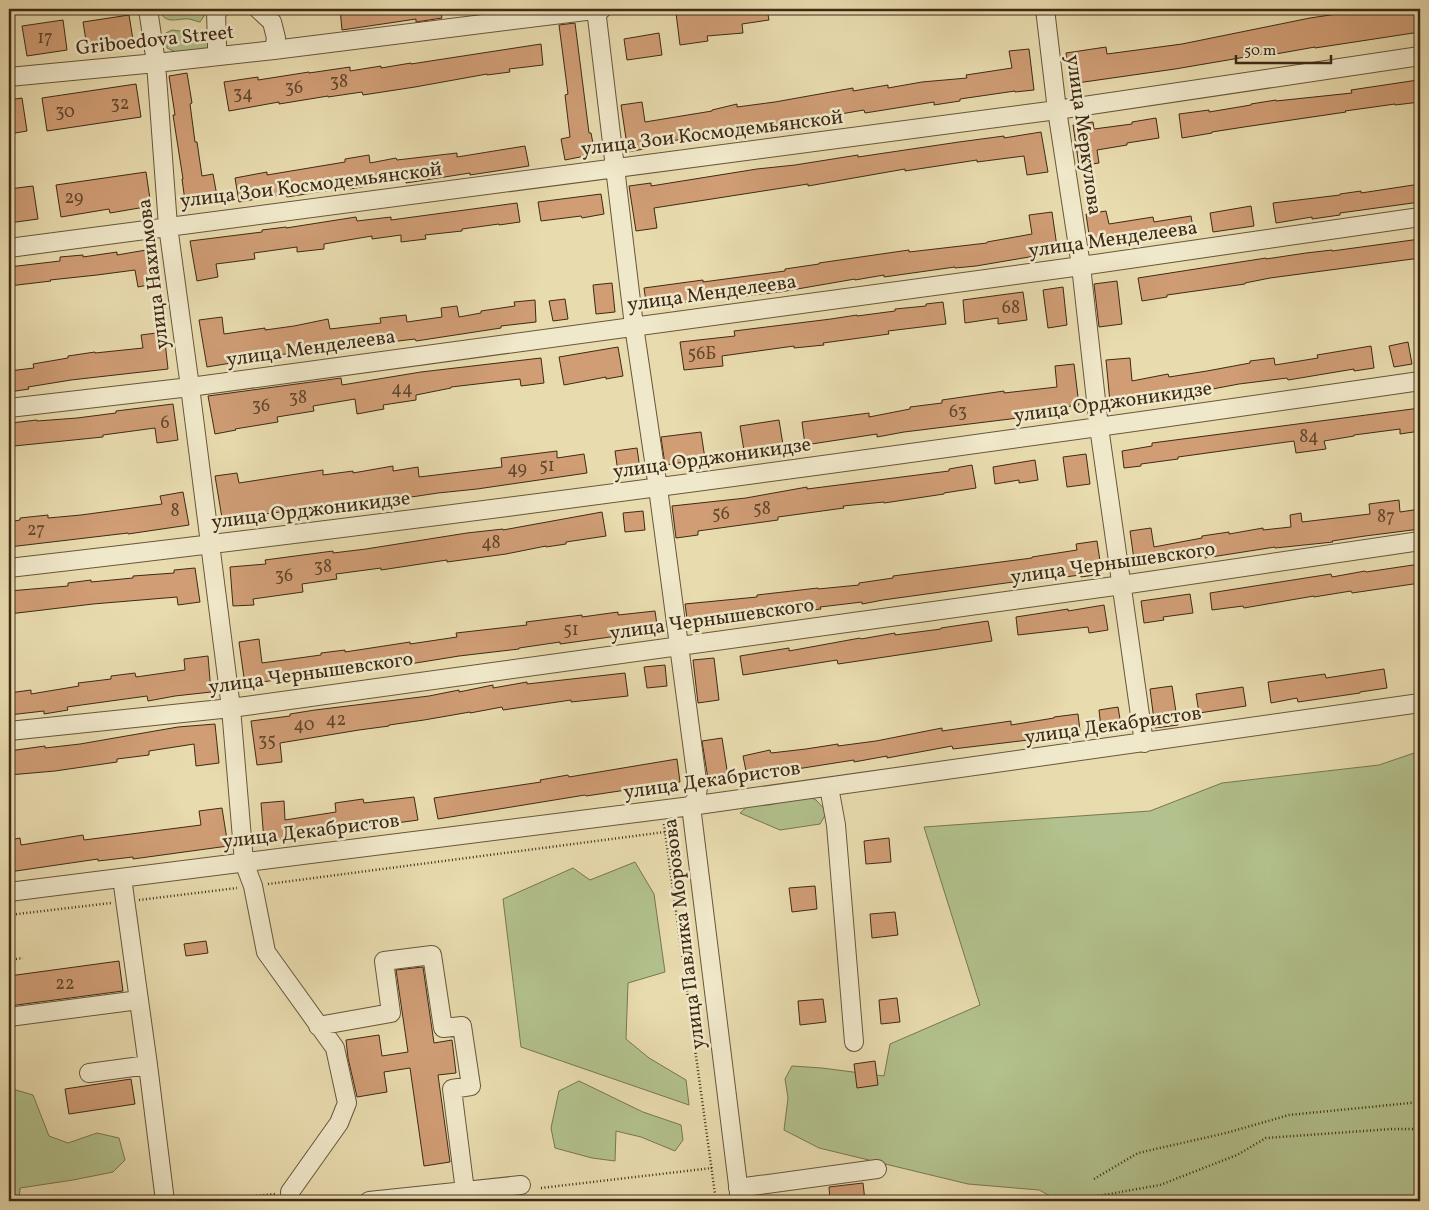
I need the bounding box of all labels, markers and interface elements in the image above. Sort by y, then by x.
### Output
street label: Griboedova Street [75,19,235,63]
house number: 17 [37,26,53,51]
scale bar [1236,32,1332,64]
text: 50 m [1244,41,1276,62]
street label: улица Меркулова [1058,53,1108,217]
house number: 38 [330,70,348,95]
house number: 36 [285,76,303,101]
house number: 34 [233,82,253,107]
house number: 32 [111,92,129,117]
house number: 30 [55,100,75,125]
street label: улица Зои Космодемьянской [579,104,845,164]
street label: улица Зои Космодемьянской [178,156,444,216]
house number: 29 [65,186,83,211]
street label: улица Нахимова [131,197,177,351]
street label: улица Менделеева [1027,214,1199,266]
street label: улица Менделеева [626,268,798,320]
house number: 68 [1002,296,1020,321]
street label: улица Менделеева [225,323,397,375]
house number: 56Б [688,342,716,367]
street label: улица Орджоникидзе [1012,375,1214,431]
house number: 44 [391,377,413,402]
house number: 38 [289,386,307,411]
house number: 36 [252,394,270,419]
house number: 63 [949,400,967,425]
house number: 6 [160,411,170,436]
house number: 84 [1299,425,1319,450]
street label: улица Орджоникидзе [611,431,813,487]
house number: 51 [539,454,555,479]
house number: 49 [507,457,527,482]
street label: улица Орджоникидзе [210,485,412,537]
house number: 58 [753,497,771,522]
house number: 8 [170,499,180,524]
house number: 56 [712,502,730,527]
house number: 87 [1377,505,1395,530]
house number: 27 [27,518,45,543]
house number: 48 [481,531,501,556]
street label: улица Чернышевского [1009,536,1217,592]
house number: 38 [314,555,332,580]
house number: 36 [275,564,293,589]
street label: улица Чернышевского [608,592,816,648]
house number: 51 [563,618,579,643]
street label: улица Чернышевского [207,646,415,702]
street label: улица Декабристов [1023,700,1203,752]
house number: 42 [326,708,346,733]
house number: 40 [293,713,315,738]
house number: 35 [258,729,276,754]
street label: улица Декабристов [622,755,802,807]
street label: улица Декабристов [221,807,401,857]
street label: улица Павлика Морозова [657,817,713,1051]
house number: 22 [55,972,75,997]

